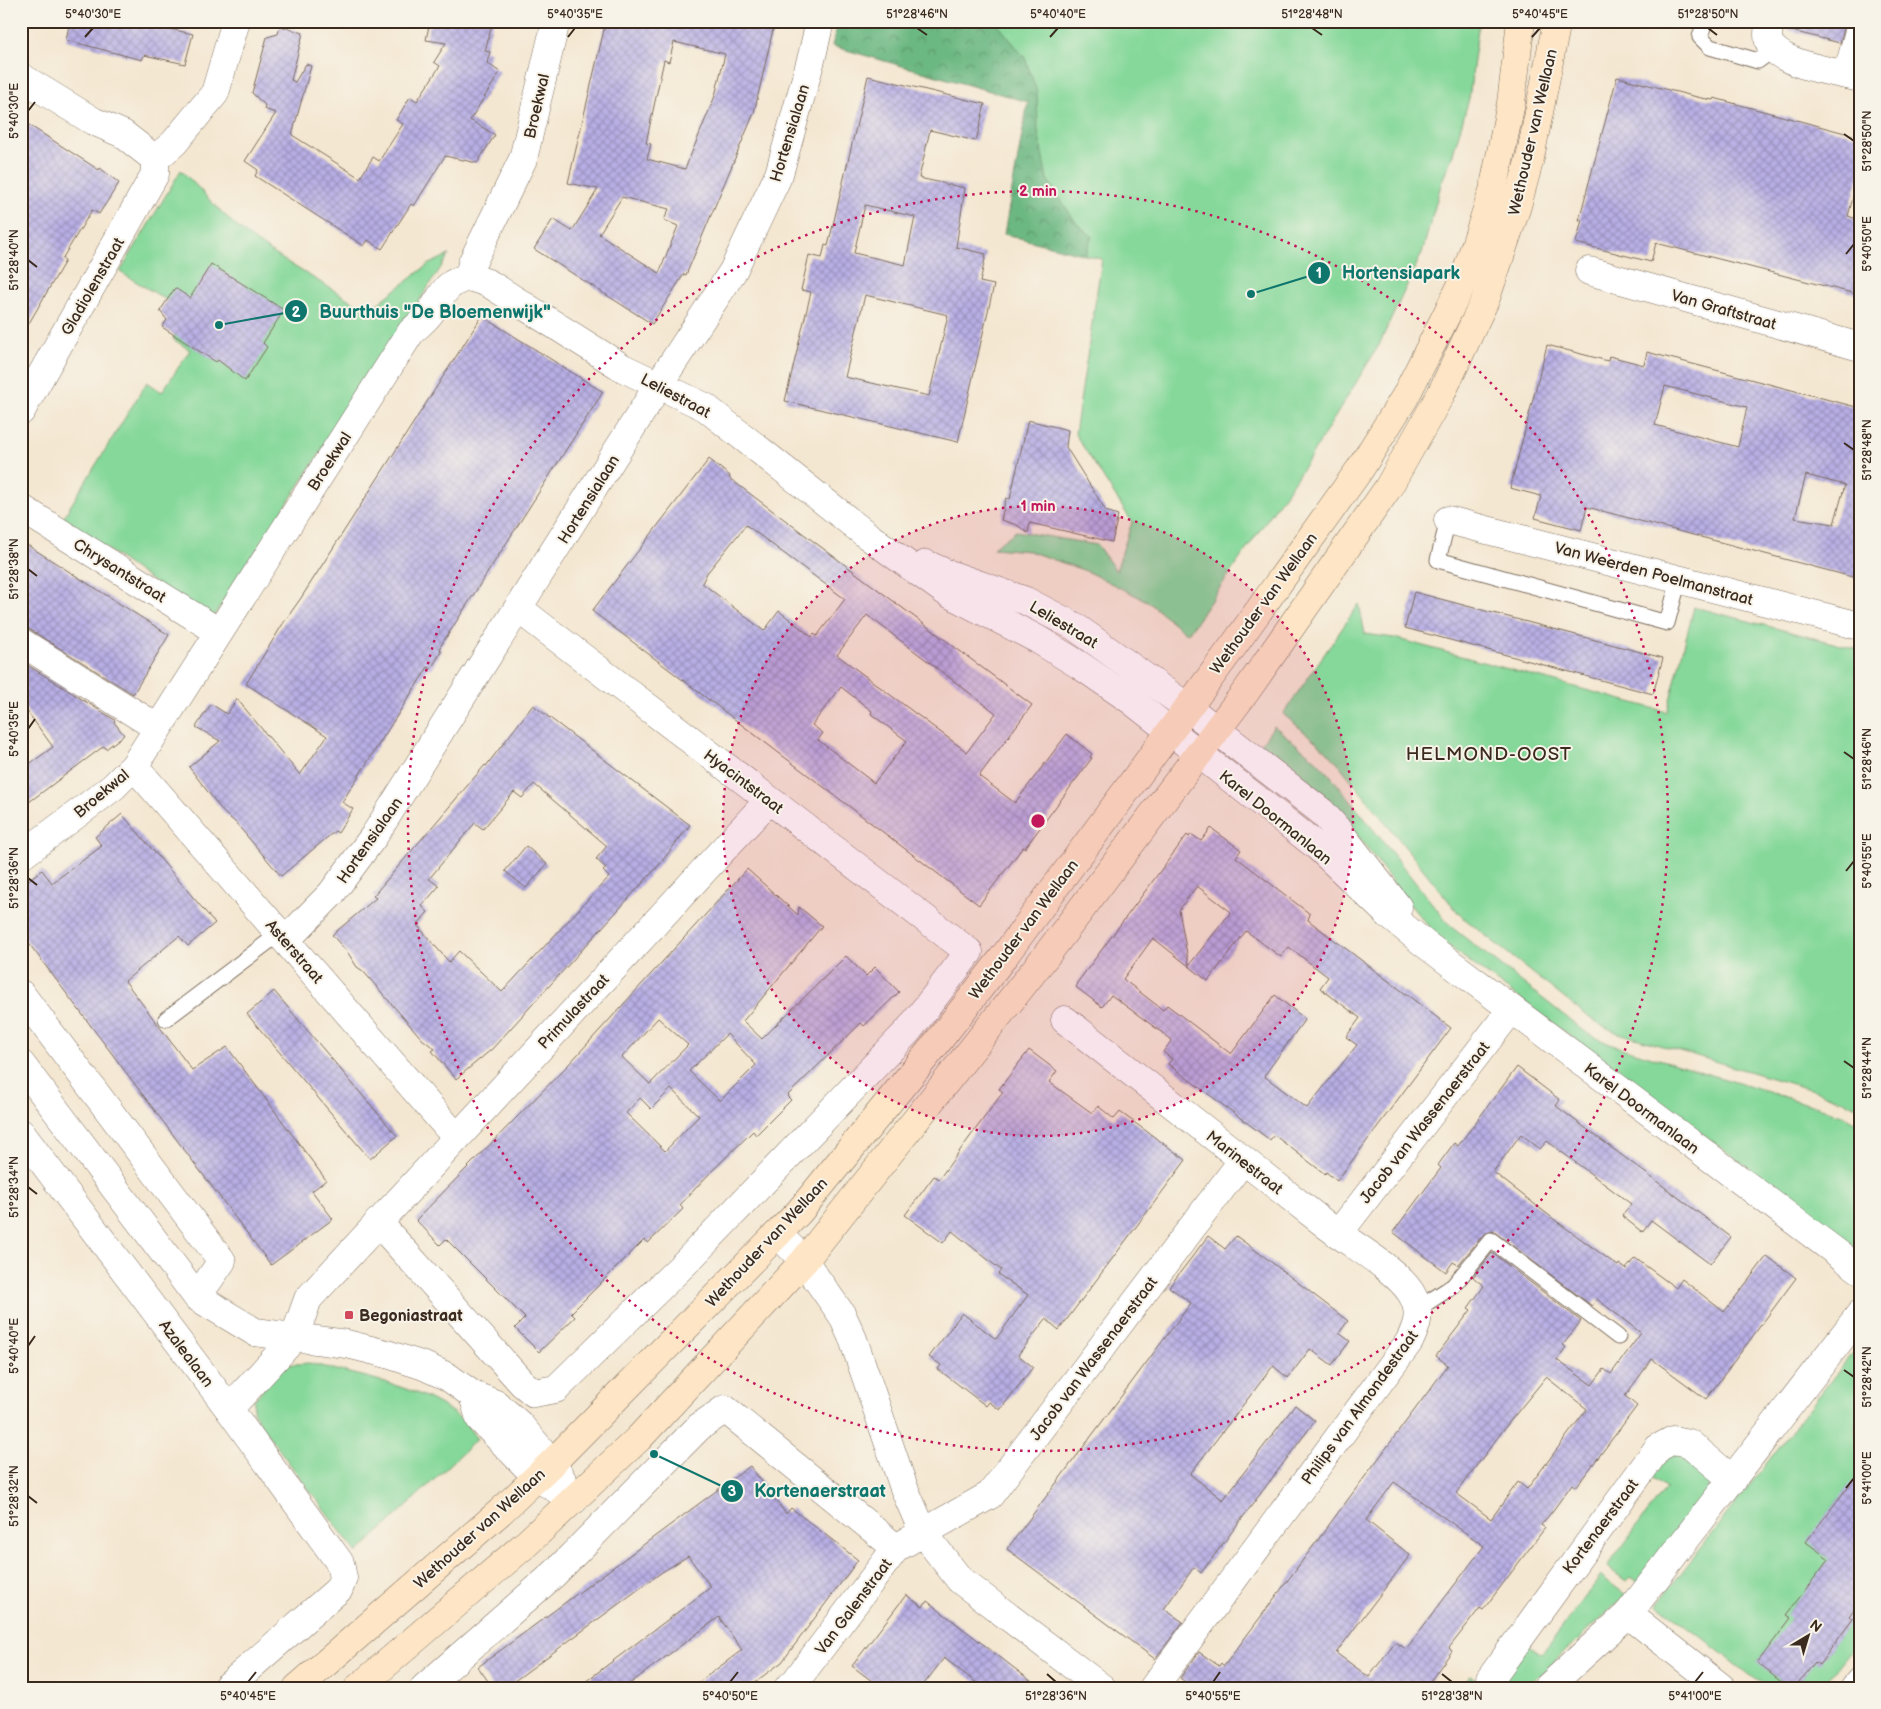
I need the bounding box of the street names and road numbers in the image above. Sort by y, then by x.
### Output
street label: Wethouder van Wellaan [1505,47,1562,217]
street label: Broekwal [521,72,554,141]
street label: Hortensialaan [767,82,814,185]
street label: Gladiolenstraat [58,234,129,339]
street label: Van Graftstraat [1669,286,1778,335]
street label: Leliestraat [637,370,714,423]
street label: Broekwal [304,429,356,495]
street label: Hortensialaan [554,452,624,548]
street label: Wethouder van Wellaan [1207,529,1322,678]
street label: Chrysantstraat [69,535,169,607]
street label: Van Weerden Poelmanstraat [1552,539,1755,610]
street label: Leliestraat [1026,597,1101,653]
street label: Hyacintstraat [699,746,787,818]
street label: Broekwal [71,766,133,823]
street label: Karel Doormanlaan [1215,767,1335,869]
street label: Hortensialaan [333,794,407,888]
street label: Wethouder van Wellaan [965,856,1083,1004]
street label: Asterstraat [261,916,327,988]
street label: Primulastraat [535,971,614,1053]
street label: Jacob van Wassenaerstraat [1356,1038,1494,1208]
street label: Karel Doormanlaan [1580,1060,1702,1159]
street label: Marinestraat [1202,1127,1286,1199]
street label: Wethouder van Wellaan [702,1174,832,1312]
street label: Jacob van Wassenaerstraat [1026,1273,1162,1444]
street label: Azalealaan [154,1317,217,1391]
street label: Philips van Almondestraat [1298,1327,1423,1489]
street label: Wethouder van Wellaan [410,1465,550,1593]
street label: Kortenaerstraat [1559,1476,1643,1578]
street label: Van Galenstraat [812,1555,897,1659]

